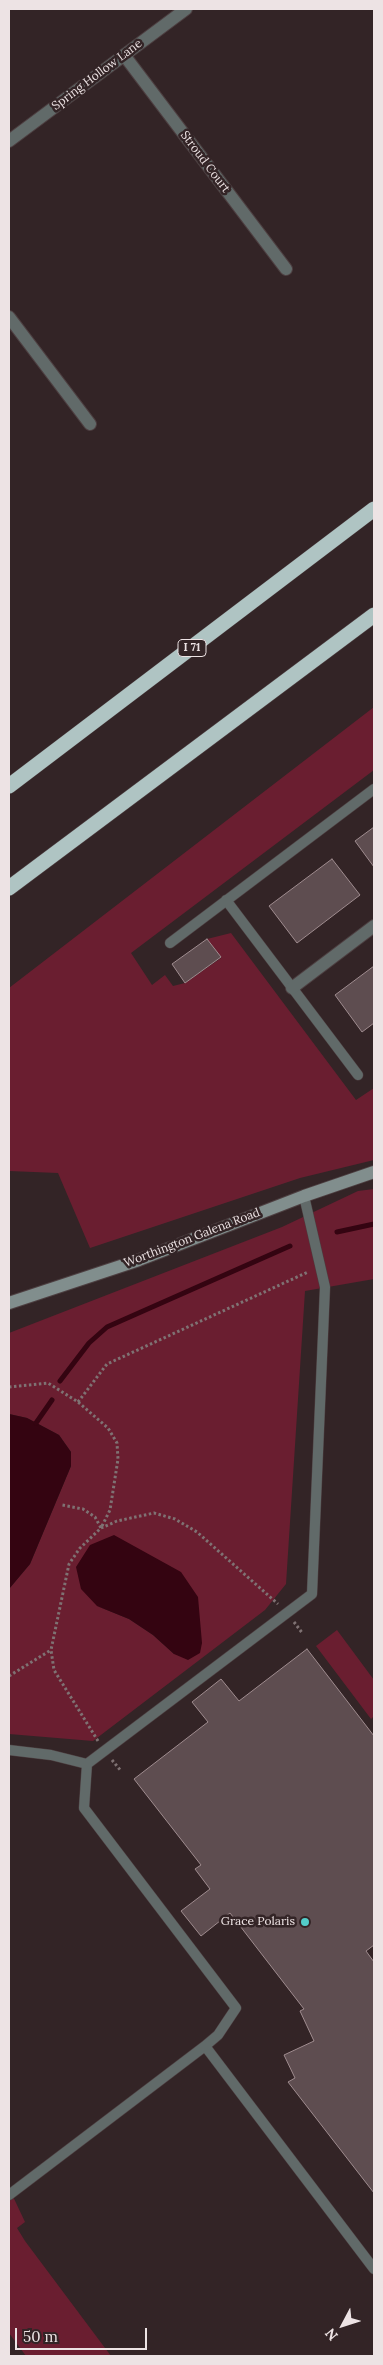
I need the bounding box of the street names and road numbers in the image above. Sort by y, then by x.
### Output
street label: Spring Hollow Lane [49,36,145,114]
street label: Stroud Court [177,128,233,196]
road number: I 71 [178,640,206,656]
street label: Worthington Galena Road [122,1205,262,1271]

